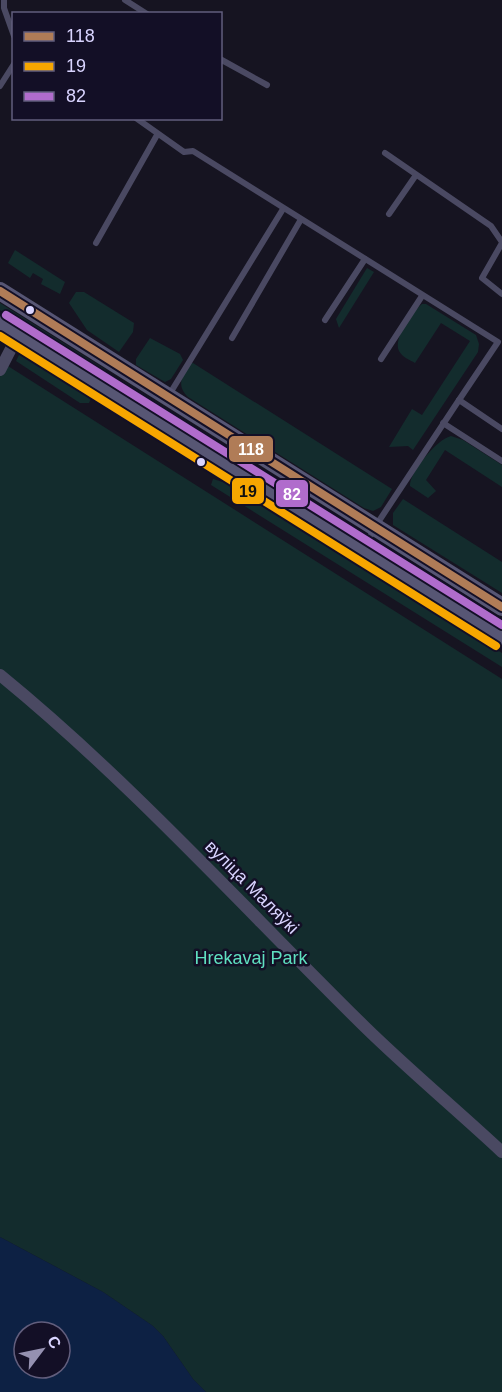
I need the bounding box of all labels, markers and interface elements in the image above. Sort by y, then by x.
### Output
legend [12,12,222,120]
text: 118 [66,26,95,46]
text: 19 [66,56,86,76]
text: 82 [66,86,86,106]
unlabelled marker [24,304,36,316]
line badge: 118 [228,435,274,463]
text: 118 [238,441,264,458]
unlabelled marker [195,456,207,468]
line badge: 19 [231,477,265,505]
line badge: 82 [275,479,309,508]
text: 19 [239,483,257,500]
text: 82 [283,486,301,503]
street label: вуліца Маляўкі [201,836,303,938]
park label: Hrekavaj Park [194,948,309,968]
north arrow [12,1320,72,1380]
text: С [44,1333,65,1352]

